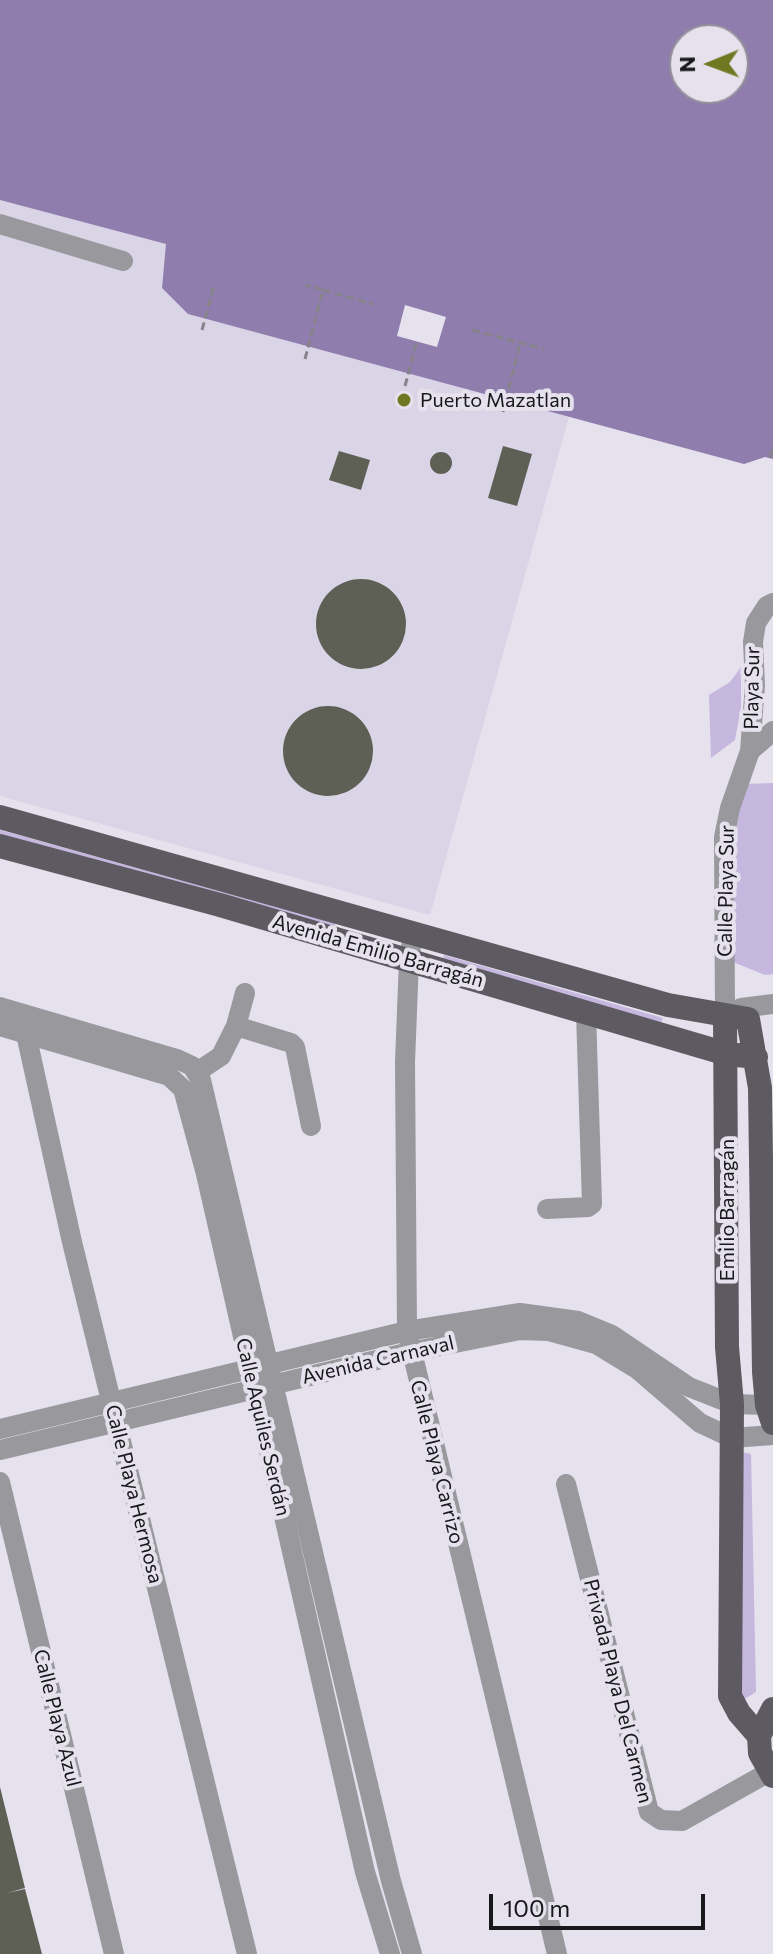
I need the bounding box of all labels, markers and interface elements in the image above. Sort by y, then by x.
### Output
north arrow [669,24,749,104]
text: N [673,56,700,73]
place label: Puerto Mazatlan [420,388,571,412]
marker: Puerto Mazatlan [395,391,413,409]
street label: Playa Sur [739,646,765,730]
street label: Calle Playa Sur [713,825,739,957]
street label: Avenida Emilio Barragán [270,909,486,993]
street label: Emilio Barragán [715,1139,739,1281]
street label: Avenida Carnaval [300,1331,456,1389]
street label: Calle Aquiles Serdán [231,1336,295,1518]
street label: Calle Playa Carrizo [405,1378,469,1546]
street label: Calle Playa Hermosa [100,1402,168,1586]
street label: Privada Playa Del Carmen [579,1576,657,1806]
street label: Calle Playa Azul [28,1647,86,1789]
scale bar [493,1878,709,1928]
text: 100 m [503,1893,570,1922]

